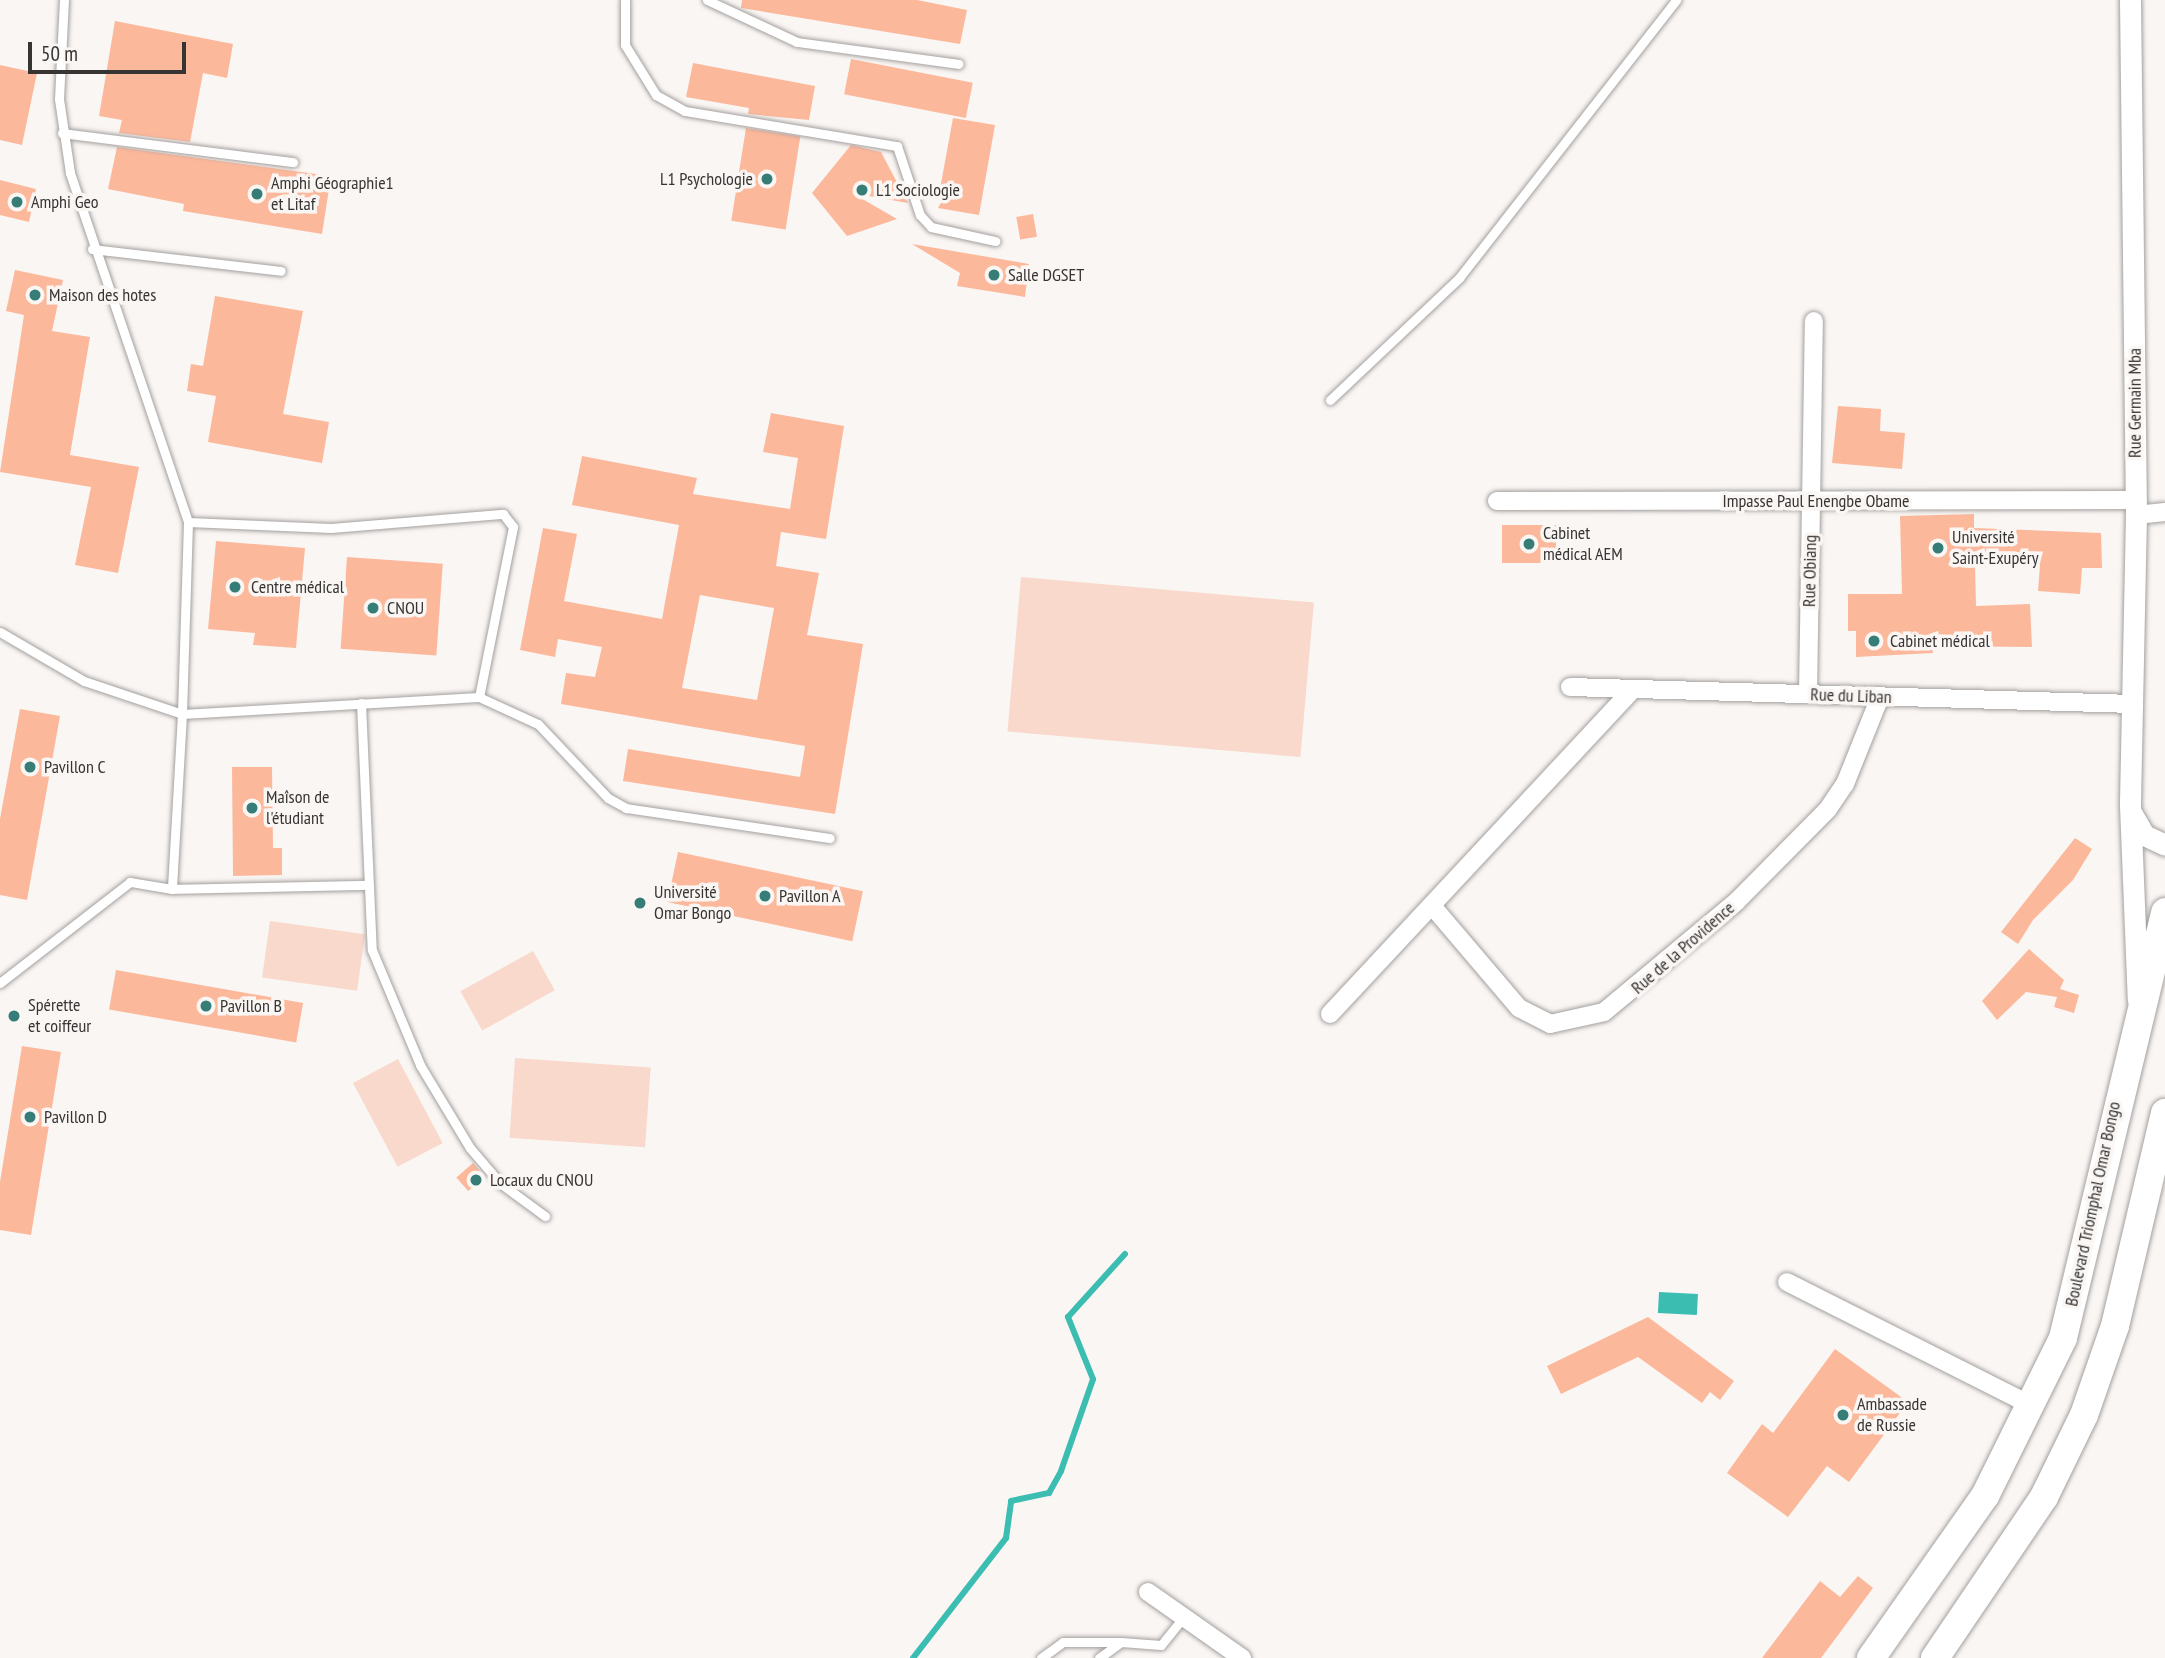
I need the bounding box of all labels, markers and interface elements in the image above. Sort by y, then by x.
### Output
scale bar [32,28,189,72]
text: 50 m [41,40,78,67]
place label: L1 Psychologie [660,168,753,190]
marker: L1 Psychologie [759,171,775,187]
place label: Amphi Géographie1 et Litaf [271,173,394,216]
place label: L1 Sociologie [876,179,960,201]
marker: L1 Sociologie [854,182,870,198]
marker: Amphi Géographie1 et Litaf [249,186,265,202]
place label: Amphi Geo [31,191,99,213]
marker: Amphi Geo [9,194,25,210]
place label: Salle DGSET [1008,264,1084,286]
marker: Salle DGSET [986,267,1002,283]
place label: Maison des hotes [49,284,156,306]
marker: Maison des hotes [27,287,43,303]
street label: Rue Germain Mba [2124,348,2146,458]
street label: Impasse Paul Enengbe Obame [1723,490,1909,512]
place label: Cabinet médical AEM [1543,523,1623,566]
place label: Université Saint-Exupéry [1952,527,2038,570]
street label: Rue Obiang [1799,535,1821,607]
marker: Cabinet médical AEM [1521,536,1537,552]
marker: Université Saint-Exupéry [1930,540,1946,556]
place label: Centre médical [251,576,344,598]
marker: Centre médical [225,577,245,597]
place label: CNOU [387,597,424,619]
marker: CNOU [365,600,381,616]
place label: Cabinet médical [1890,630,1990,652]
marker: Cabinet médical [1864,631,1884,651]
street label: Rue du Liban [1810,684,1892,708]
place label: Pavillon C [44,756,106,778]
marker: Pavillon C [22,759,38,775]
place label: Maîson de l'étudiant [266,787,329,830]
marker: Maîson de l'étudiant [244,800,260,816]
place label: Université Omar Bongo [654,882,731,924]
place label: Pavillon A [779,885,841,907]
marker: Pavillon A [757,888,773,904]
marker: Université Omar Bongo [632,895,648,911]
street label: Rue de la Providence [1627,897,1739,999]
place label: Spérette et coiffeur [28,995,91,1038]
place label: Pavillon B [220,995,282,1017]
marker: Pavillon B [198,998,214,1014]
marker: Spérette et coiffeur [6,1008,22,1024]
street label: Boulevard Triomphal Omar Bongo [2061,1099,2125,1309]
place label: Pavillon D [44,1106,107,1128]
marker: Pavillon D [22,1109,38,1125]
place label: Locaux du CNOU [490,1169,594,1191]
marker: Locaux du CNOU [468,1172,484,1188]
place label: Ambassade de Russie [1857,1394,1927,1436]
marker: Ambassade de Russie [1835,1407,1851,1423]

